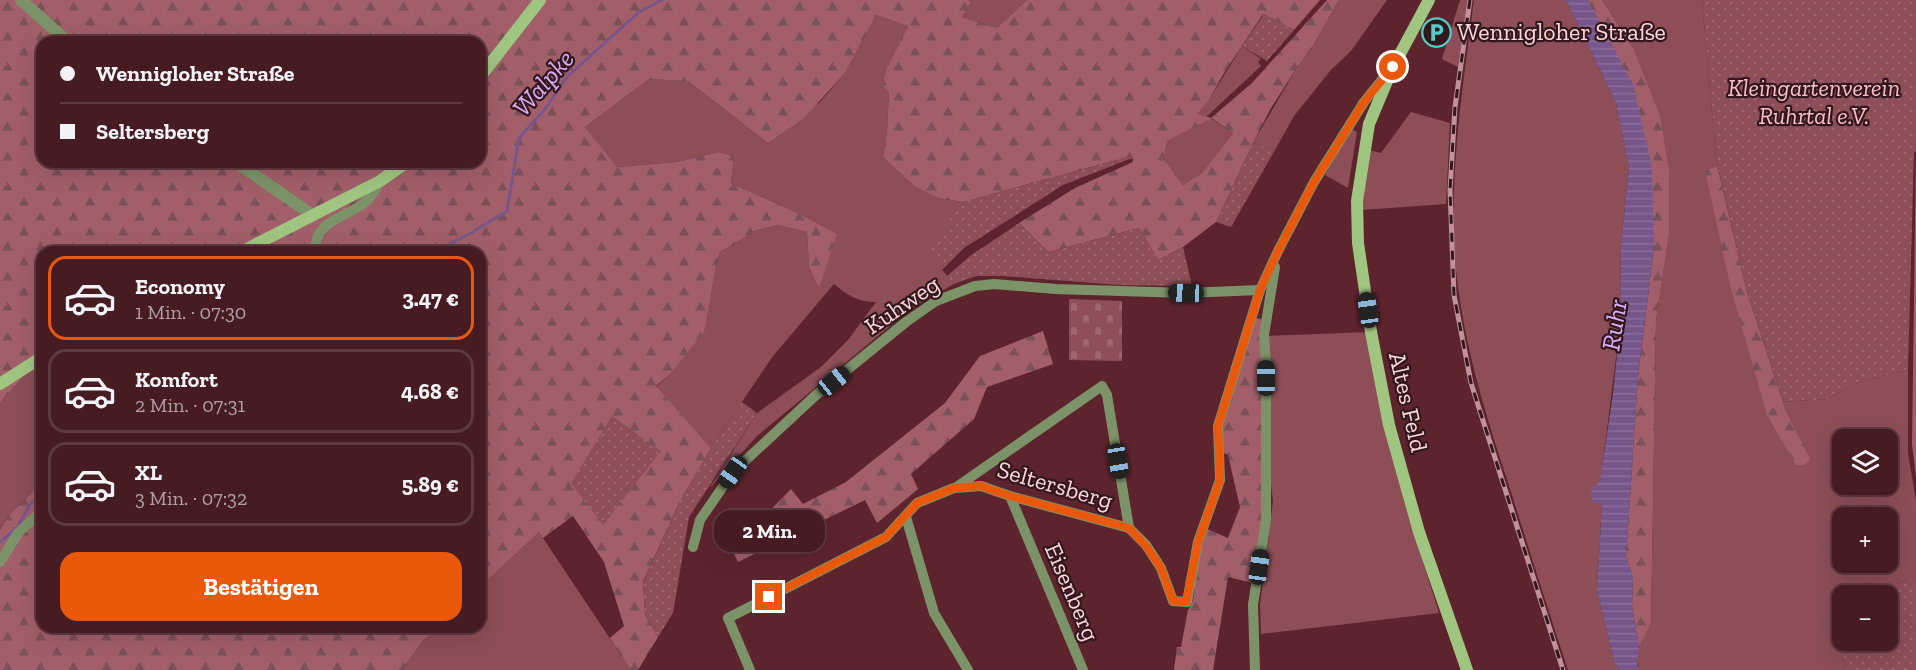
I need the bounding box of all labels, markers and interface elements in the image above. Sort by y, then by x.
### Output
parking icon: Wennigloher Straße [1420,16,1452,48]
place label: Wennigloher Straße [1457,17,1666,46]
water label: Walpke [505,43,581,123]
route start [1379,53,1406,80]
text: Wennigloher Straße [96,60,294,87]
park label: Kleingartenverein Ruhrtal e.V. [1728,73,1900,130]
text: Seltersberg [96,118,209,145]
street label: Kuhweg [859,269,945,340]
icon: car [63,271,117,325]
text: Economy [135,273,225,300]
car [1168,283,1204,303]
text: 3.47 € [402,285,459,312]
car [1357,291,1379,329]
water label: Ruhr [1594,297,1634,353]
text: 1 Min. · 07:30 [135,300,246,324]
street label: Altes Feld [1383,349,1434,455]
car [1257,360,1275,396]
car [814,363,854,399]
icon: car [63,364,117,418]
text: Komfort [135,366,218,393]
text: 4.68 € [401,378,459,405]
text: 2 Min. · 07:31 [135,393,245,417]
map controls [1832,429,1898,651]
button: layers [1832,429,1898,495]
car [1106,442,1130,480]
car [715,452,751,492]
street label: Seltersberg [994,454,1116,515]
icon: car [63,457,117,511]
text: XL [135,459,162,486]
text: 5.89 € [402,471,459,498]
text: 3 Min. · 07:32 [135,486,247,510]
button: + [1832,507,1898,573]
callout: 2 Min. [714,510,824,552]
text: 2 Min. [742,519,797,543]
street label: Eisenberg [1039,538,1106,645]
car [1248,548,1270,586]
button: Bestätigen [60,552,462,621]
route end [755,583,782,610]
button: − [1832,585,1898,651]

